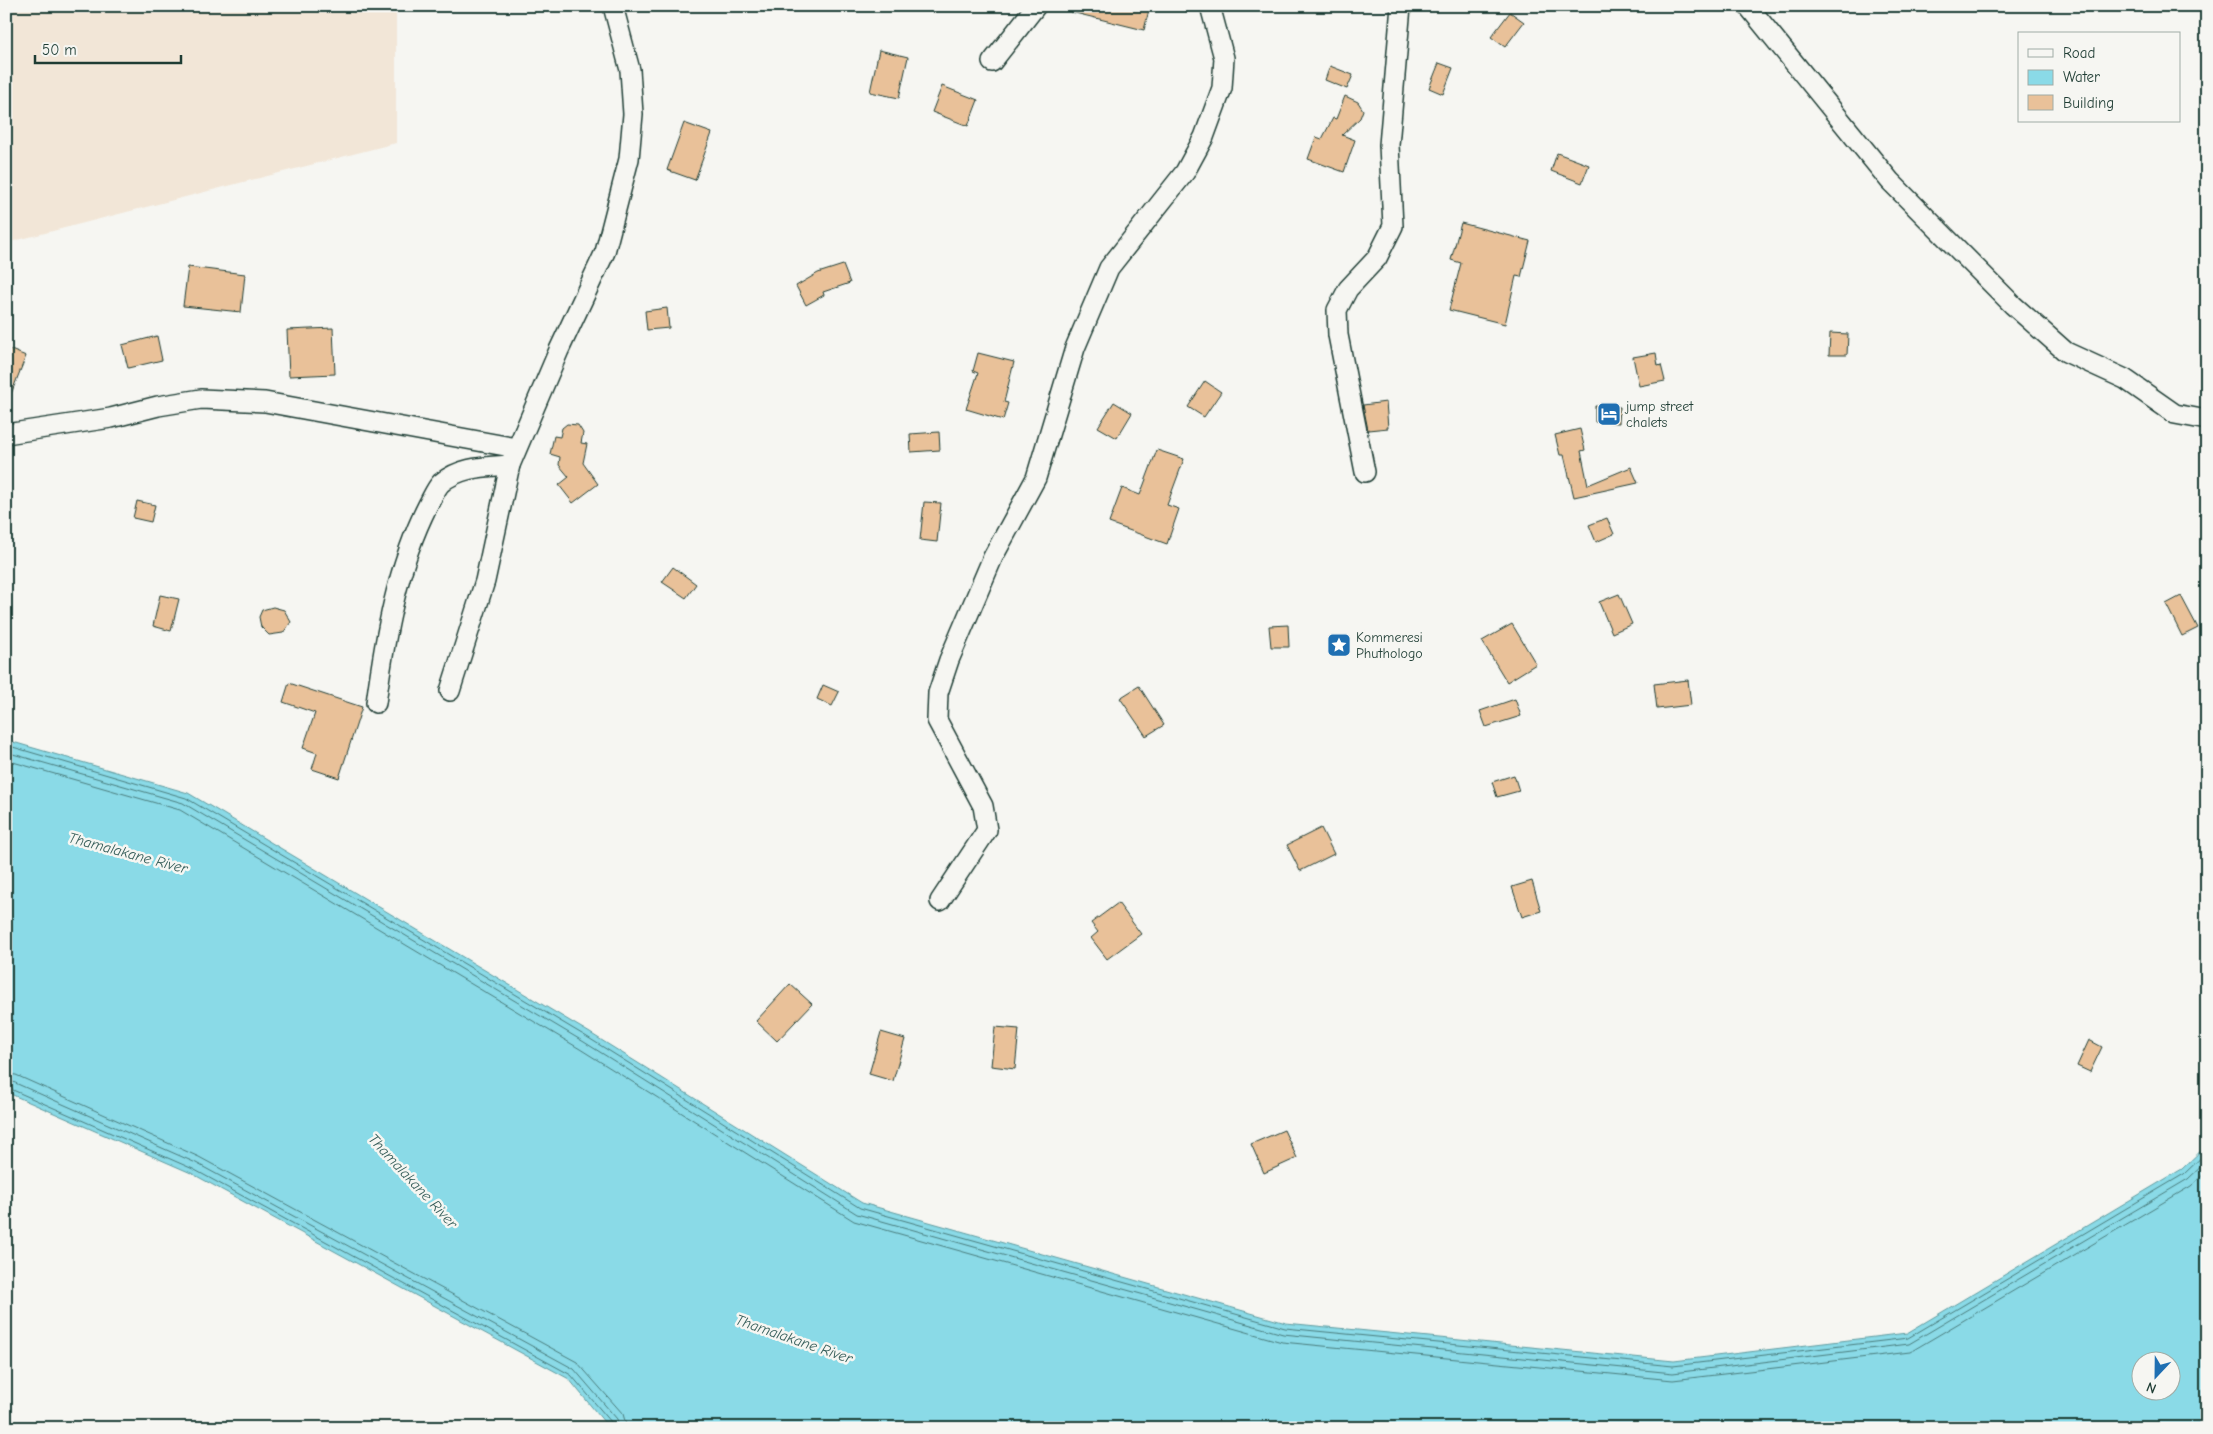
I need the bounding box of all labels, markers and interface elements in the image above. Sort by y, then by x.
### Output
scale bar [35,32,181,64]
legend [2018,32,2180,122]
text: 50 m [42,41,77,59]
text: Road [2063,44,2095,62]
text: Water [2063,68,2100,86]
text: Building [2063,94,2114,112]
place label: jump street chalets [1624,398,1694,431]
hotel icon: jump street chalets [1596,401,1622,427]
place label: Kommeresi Phuthologo [1356,629,1423,662]
place icon: Kommeresi Phuthologo [1326,632,1352,658]
water label: Thamalakane River [66,828,191,878]
water label: Thamalakane River [365,1130,462,1233]
water label: Thamalakane River [733,1311,856,1368]
north arrow [2130,1352,2180,1402]
text: N [2144,1378,2159,1397]

